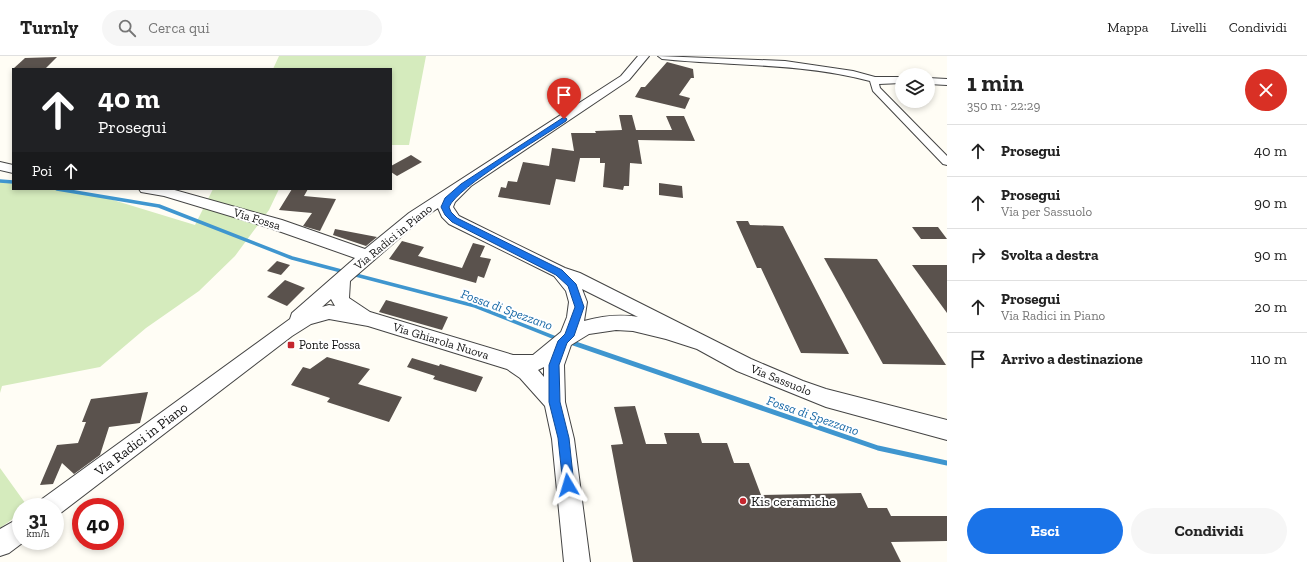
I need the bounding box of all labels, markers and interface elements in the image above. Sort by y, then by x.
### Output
search box [102,10,382,46]
text: Turnly [20,16,78,39]
icon: search [116,17,138,39]
text: Cerca qui [148,19,210,37]
text: Mappa [1107,19,1148,36]
text: Livelli [1170,19,1207,36]
text: Condividi [1229,19,1287,36]
map controls [895,68,935,108]
button: layers [895,68,935,108]
text: 1 min [967,68,1024,97]
button: close [1245,69,1287,111]
pin [547,78,581,119]
text: 40 m [98,82,160,115]
icon: ahead [32,84,84,136]
icon: arrive [553,84,575,106]
text: 350 m · 22:29 [967,98,1040,113]
text: Prosegui [98,116,166,138]
icon: ahead [967,140,989,162]
text: Prosegui [1001,142,1060,160]
text: 40 m [1254,142,1287,160]
icon: ahead [60,160,82,182]
text: Poi [32,162,52,180]
text: Prosegui [1001,186,1060,204]
icon: ahead [967,192,989,214]
text: 90 m [1254,194,1287,212]
street label: Via Radici in Piano [350,201,435,273]
text: Via per Sassuolo [1001,204,1092,219]
street label: Via Fossa [231,205,282,233]
icon: right [967,244,989,266]
text: Svolta a destra [1001,246,1099,264]
text: 90 m [1254,246,1287,264]
water label: Fossa di Spezzano [459,286,555,333]
text: Prosegui [1001,290,1060,308]
icon: ahead [967,296,989,318]
text: 20 m [1254,298,1287,316]
text: Via Radici in Piano [1001,308,1105,323]
street label: Via Ghiarola Nuova [390,319,491,362]
place label: Ponte Fossa [299,338,361,352]
marker: Ponte Fossa [286,340,296,350]
icon: arrive [967,348,989,370]
text: Arrivo a destinazione [1001,350,1143,368]
text: 110 m [1250,350,1287,368]
street label: Via Sassuolo [748,361,813,399]
water label: Fossa di Spezzano [765,393,861,438]
street label: Via Radici in Piano [91,399,191,481]
position arrow [547,464,589,506]
place label: Kis ceramiche [751,493,836,510]
marker: Kis ceramiche [738,496,748,506]
speed limit sign: 40 [72,498,124,550]
text: 31 [29,507,47,531]
button: Esci [967,508,1123,554]
button: Condividi [1131,508,1287,554]
text: km/h [27,528,49,540]

